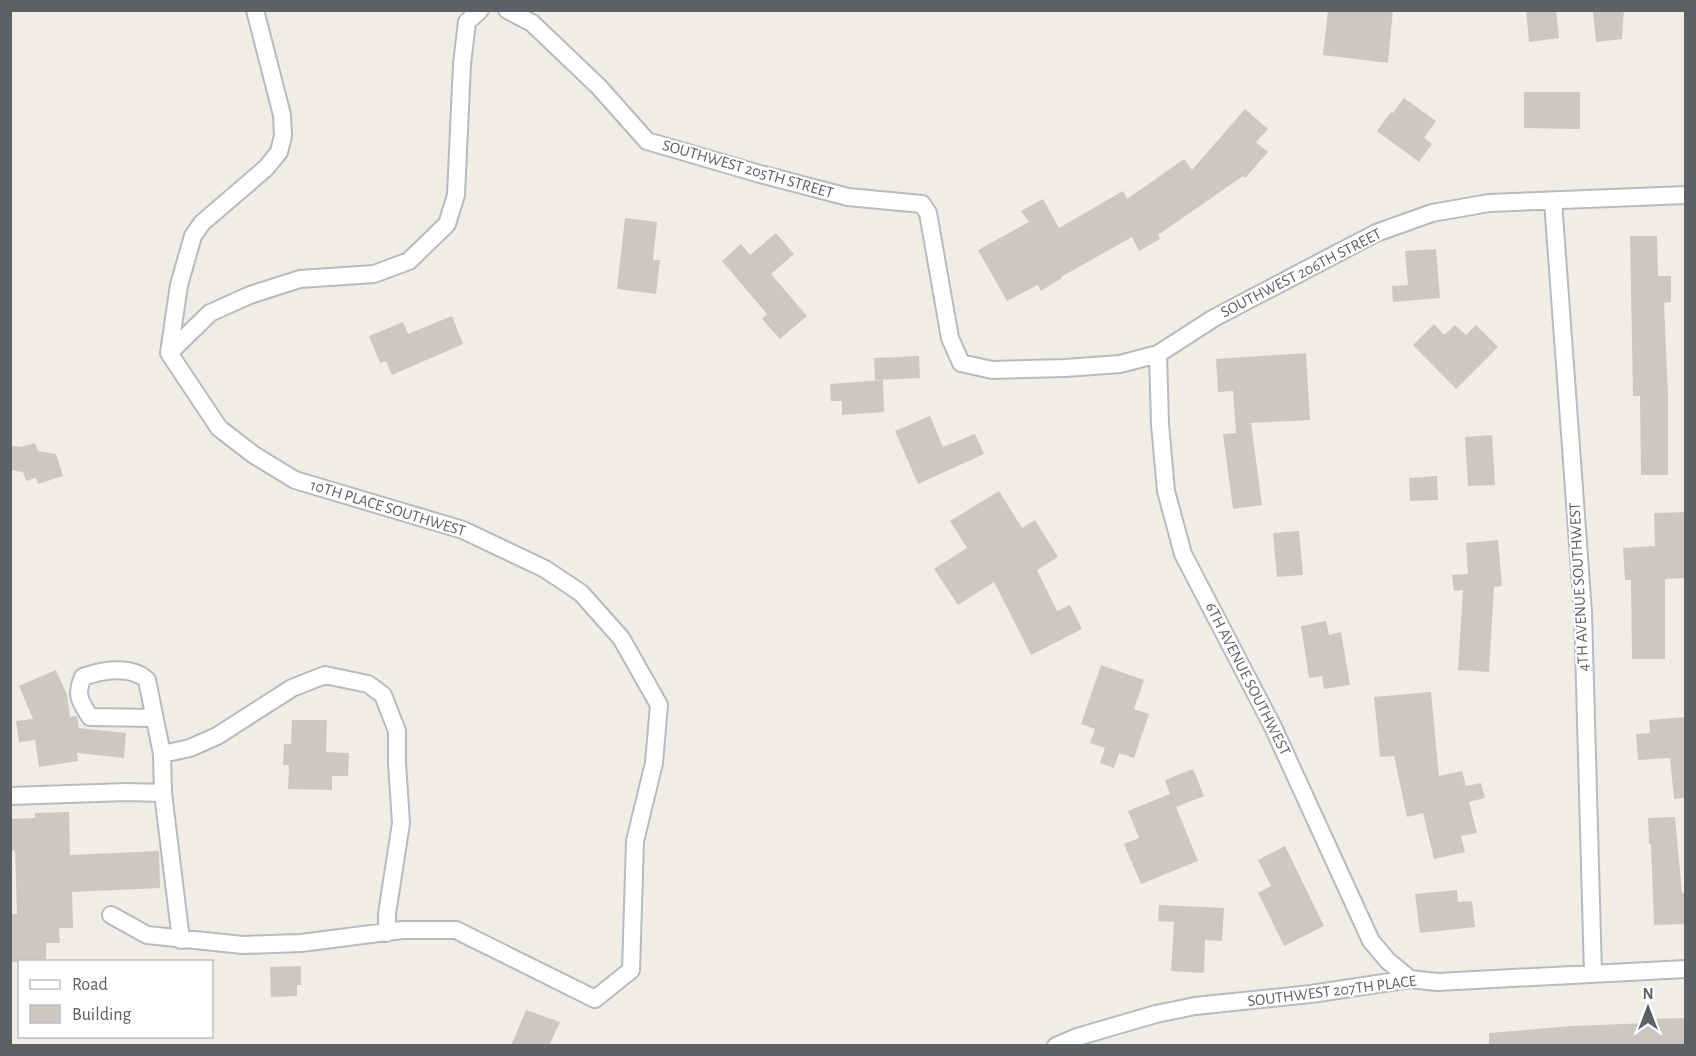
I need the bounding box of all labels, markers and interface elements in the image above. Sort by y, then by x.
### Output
street label: SOUTHWEST 205TH STREET [661,137,835,201]
street label: SOUTHWEST 206TH STREET [1218,225,1384,321]
street label: 10TH PLACE SOUTHWEST [308,477,468,539]
street label: 4TH AVENUE SOUTHWEST [1567,502,1591,672]
street label: 6TH AVENUE SOUTHWEST [1202,600,1294,758]
legend [18,960,213,1038]
street label: SOUTHWEST 207TH PLACE [1247,973,1418,1009]
text: Road [72,976,108,994]
north arrow [1618,978,1678,1038]
text: N [1642,986,1654,1002]
text: Building [72,1006,132,1024]

